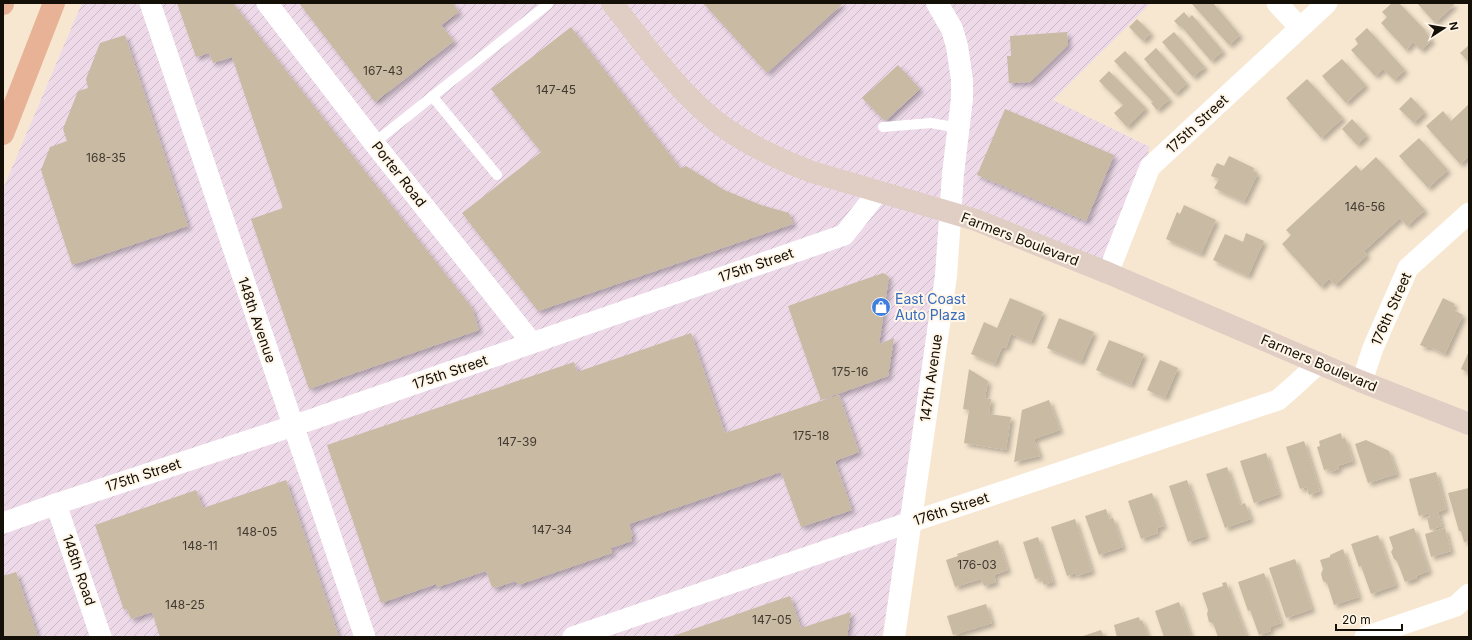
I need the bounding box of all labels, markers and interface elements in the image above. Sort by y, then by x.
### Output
north arrow [1424,8,1464,48]
text: N [1446,20,1462,31]
house number: 167-43 [363,63,403,78]
house number: 147-45 [536,82,576,97]
street label: 175th Street [1162,90,1231,157]
street label: Porter Road [369,138,430,210]
house number: 168-35 [86,150,126,165]
house number: 146-56 [1345,199,1385,214]
street label: Farmers Boulevard [959,208,1081,269]
street label: 175th Street [716,244,796,285]
street label: 176th Street [1367,269,1414,348]
street label: 148th Avenue [235,275,280,365]
place label: East Coast Auto Plaza [895,290,966,323]
shop icon: East Coast Auto Plaza [870,296,892,318]
street label: Farmers Boulevard [1258,330,1380,395]
street label: 147th Avenue [916,333,945,423]
street label: 175th Street [410,351,490,392]
house number: 175-16 [832,364,868,379]
house number: 175-18 [793,428,829,443]
house number: 147-39 [497,434,537,449]
street label: 175th Street [103,454,183,495]
street label: 176th Street [911,488,991,529]
house number: 147-34 [532,522,572,537]
house number: 148-05 [237,524,277,539]
street label: 148th Road [59,532,100,608]
house number: 148-11 [182,538,218,553]
house number: 176-03 [957,557,997,572]
house number: 148-25 [165,597,205,612]
scale bar [1336,606,1402,632]
house number: 147-05 [752,612,792,627]
text: 20 m [1342,612,1371,627]

